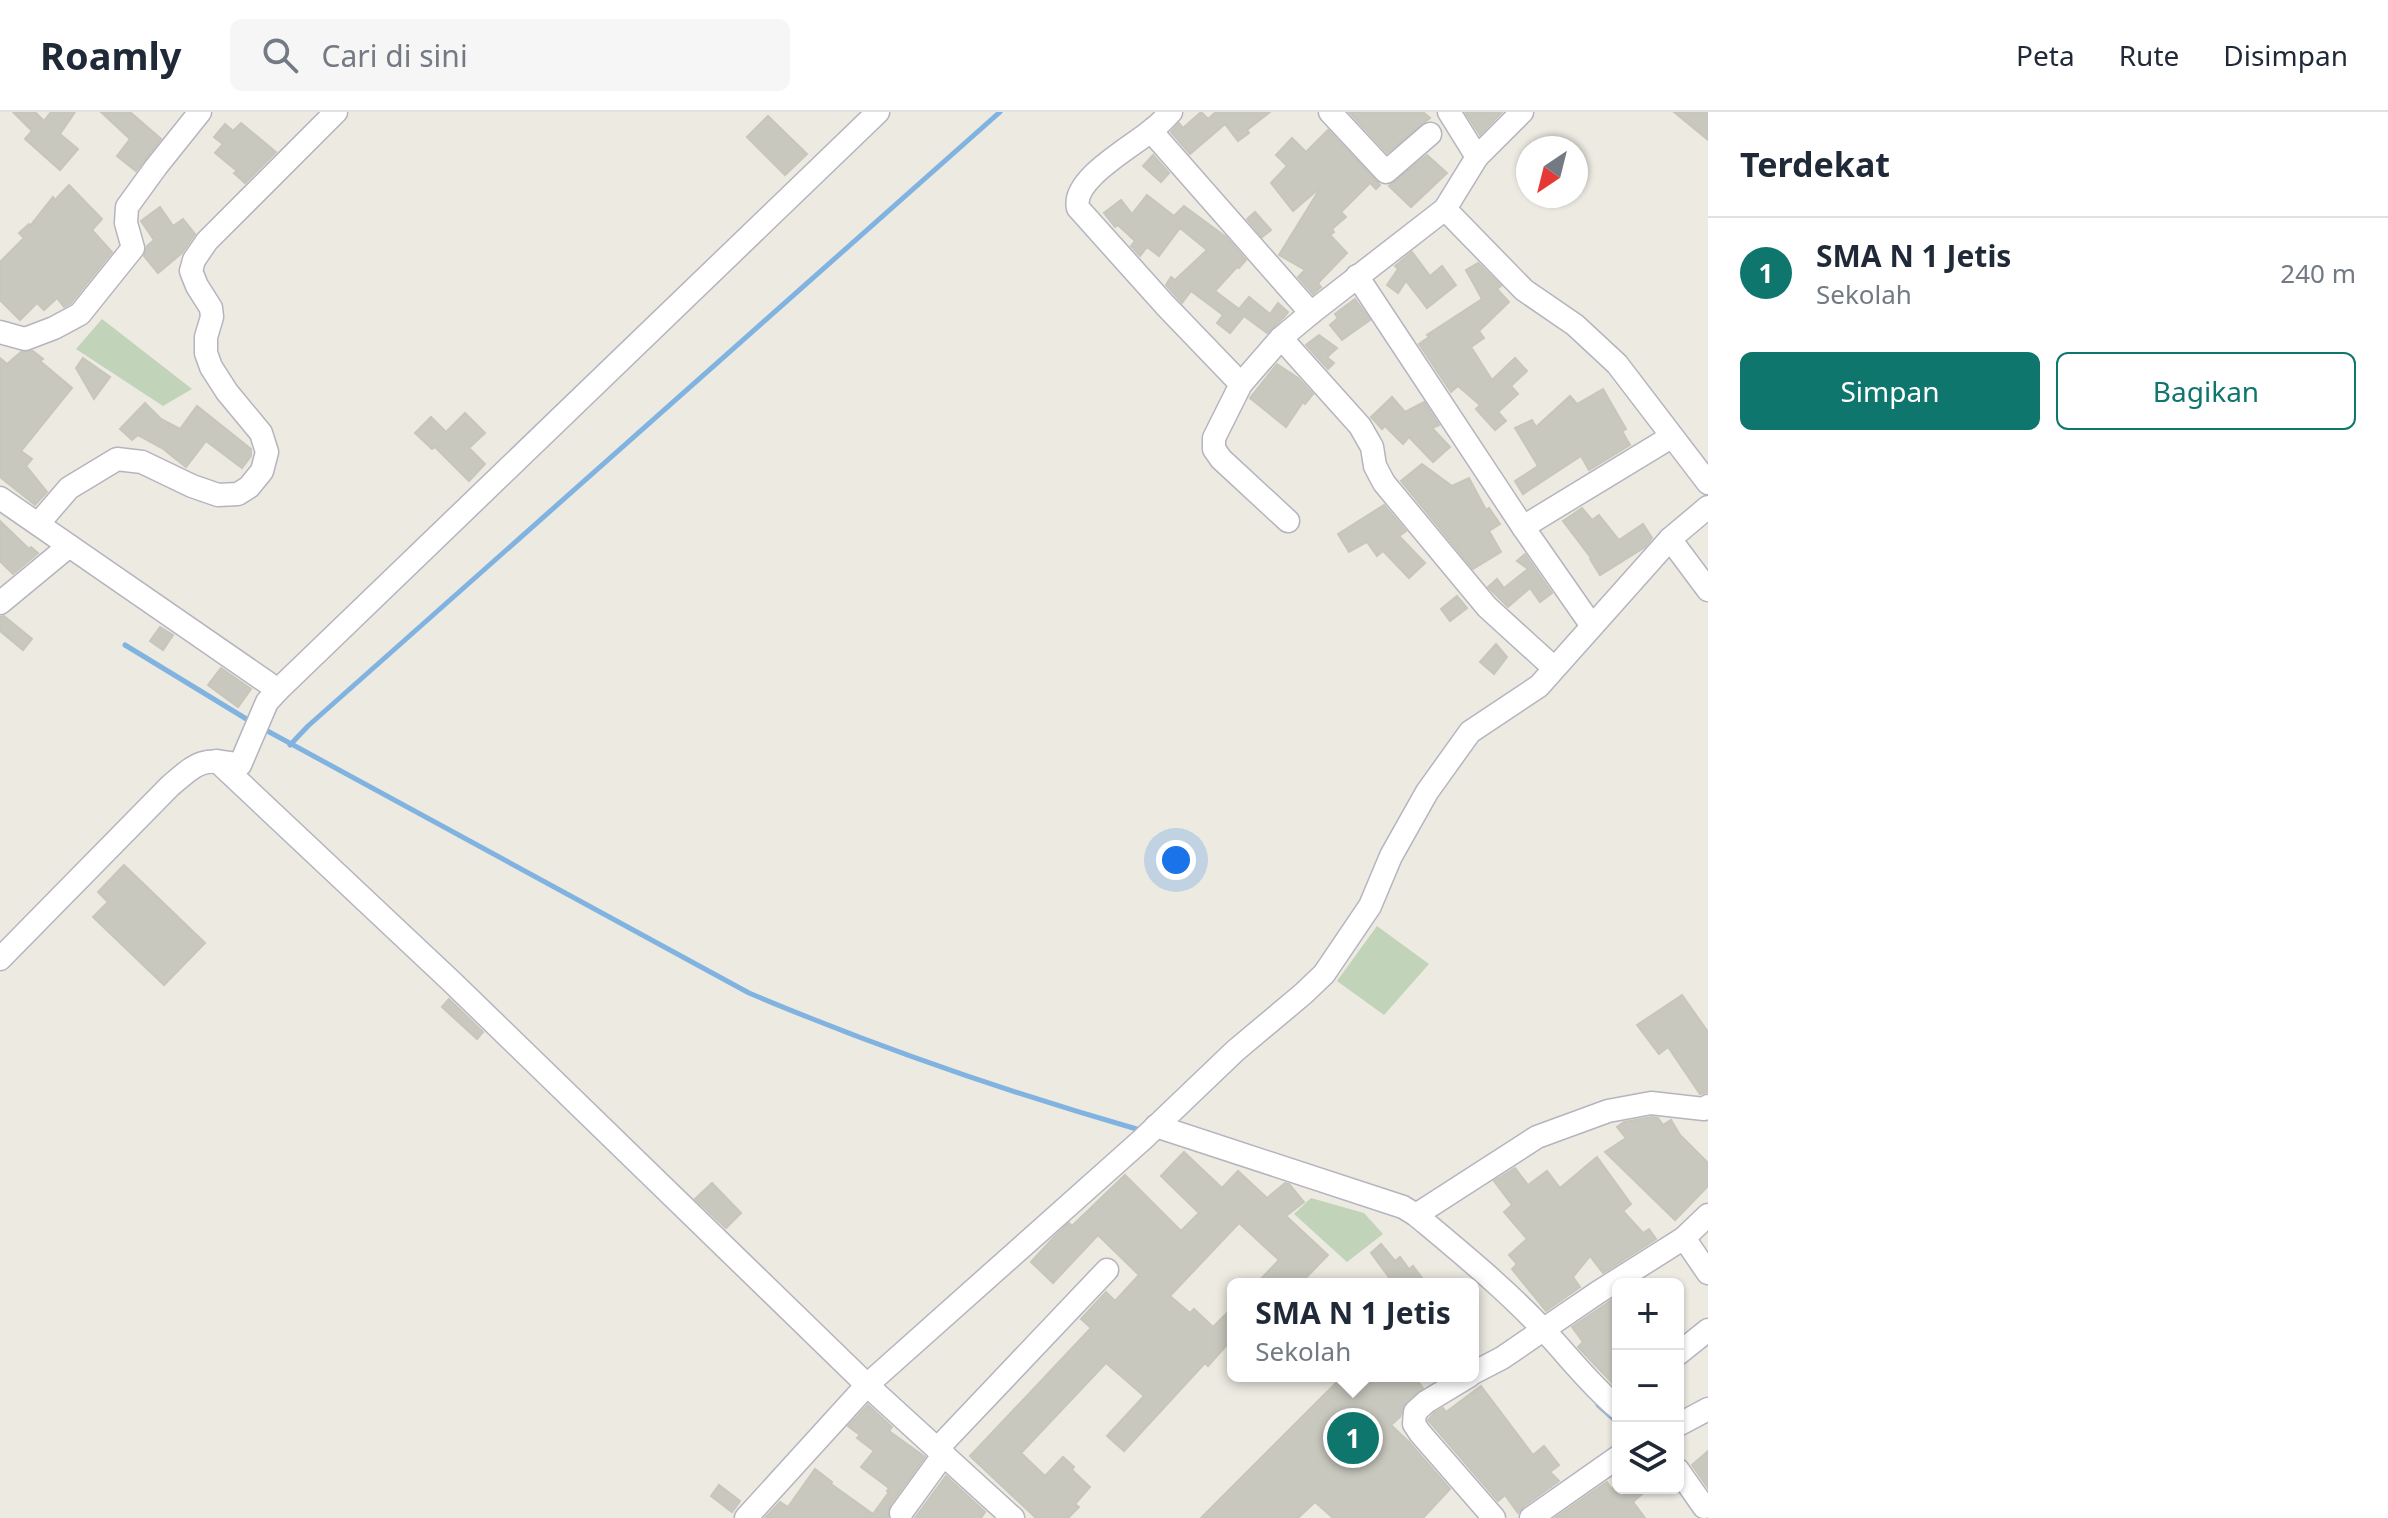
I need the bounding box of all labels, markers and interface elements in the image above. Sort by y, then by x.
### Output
search box [230,19,790,91]
text: Roamly [40,29,182,81]
icon: search [258,33,302,77]
text: Cari di sini [322,35,468,76]
text: Peta [2016,36,2075,74]
text: Rute [2119,36,2179,74]
text: Disimpan [2223,36,2348,74]
north arrow [1516,136,1588,208]
text: Terdekat [1740,141,1890,187]
text: SMA N 1 Jetis [1816,235,2011,276]
text: 1 [1759,255,1773,291]
text: 240 m [2280,255,2356,291]
text: Sekolah [1816,276,1912,312]
button: Simpan [1740,352,2040,430]
button: Bagikan [2056,352,2356,430]
your location [1156,840,1196,880]
popup [1227,1278,1479,1382]
map controls [1612,1278,1684,1494]
button: + [1612,1278,1684,1350]
text: SMA N 1 Jetis [1255,1292,1451,1333]
text: Sekolah [1255,1333,1351,1369]
button: − [1612,1350,1684,1422]
pin: 1 [1327,1408,1379,1468]
button: layers [1612,1422,1684,1494]

